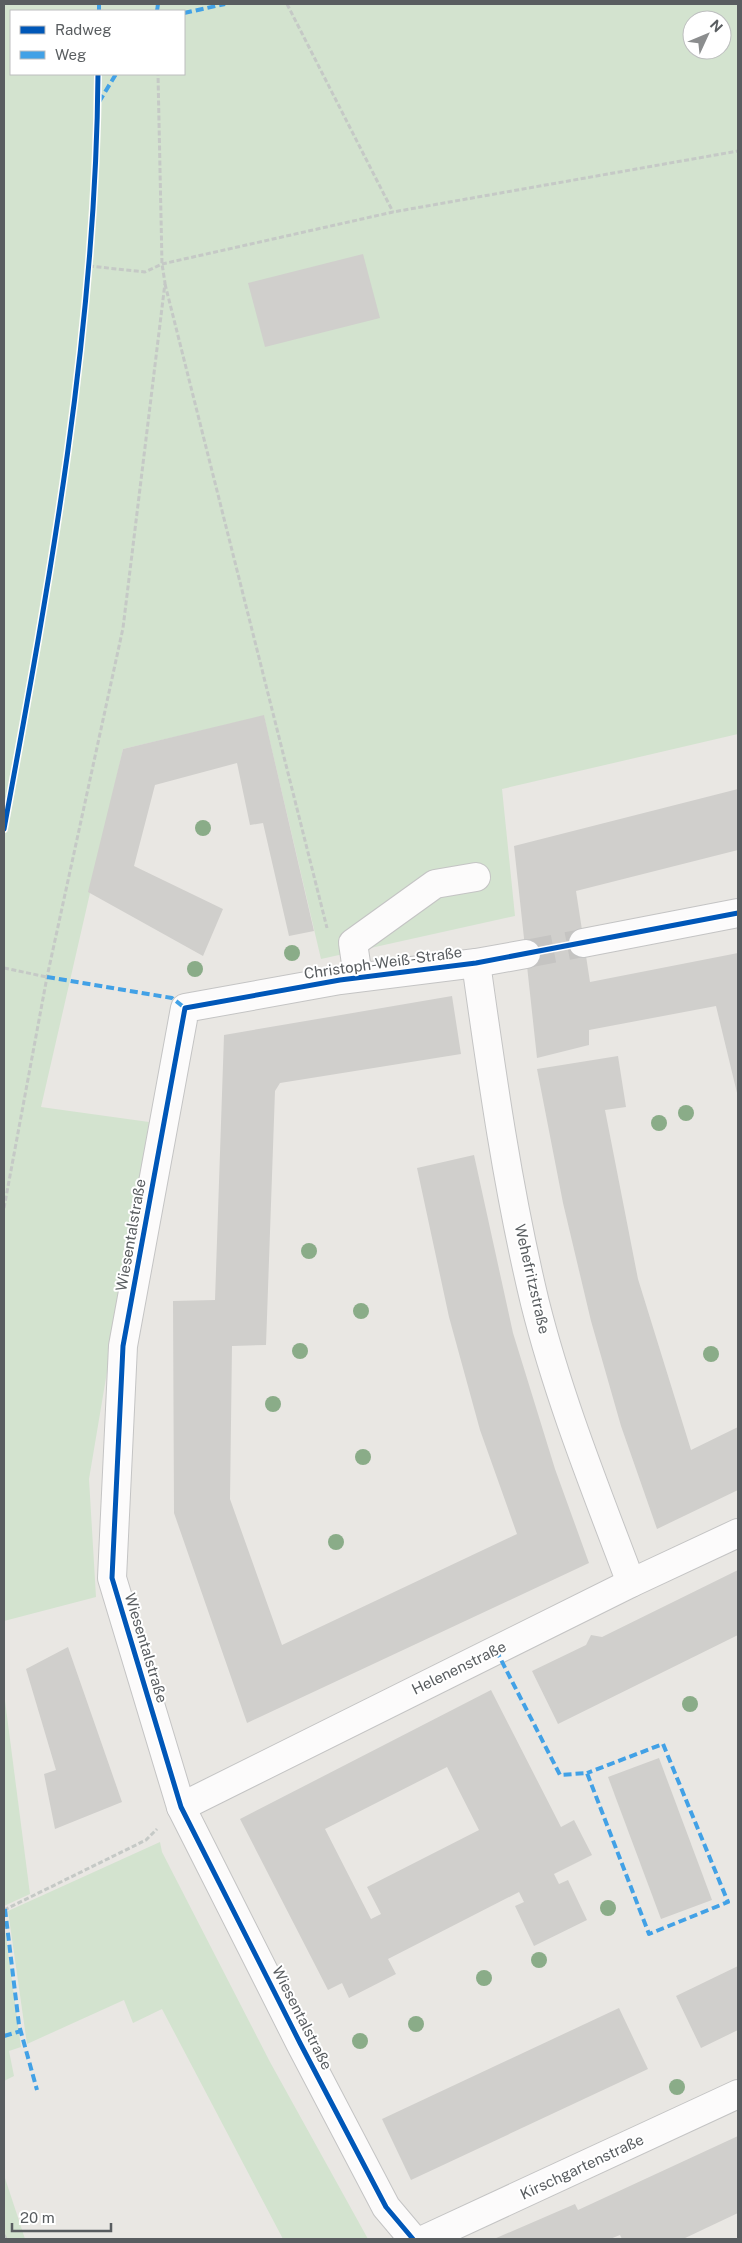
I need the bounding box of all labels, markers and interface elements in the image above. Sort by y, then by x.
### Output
legend [10,10,185,75]
north arrow [682,10,732,60]
text: N [707,16,726,35]
text: Radweg [55,21,112,38]
text: Weg [55,46,86,63]
street label: Christoph-Weiß-Straße [303,943,463,982]
street label: Wiesentalstraße [112,1177,149,1292]
street label: Wehefritzstraße [512,1222,553,1335]
street label: Wiesentalstraße [122,1591,171,1705]
street label: Helenenstraße [409,1637,509,1698]
street label: Wiesentalstraße [269,1963,336,2072]
street label: Kirschgartenstraße [517,2130,646,2203]
scale bar [12,2200,111,2232]
text: 20 m [20,2209,55,2226]

